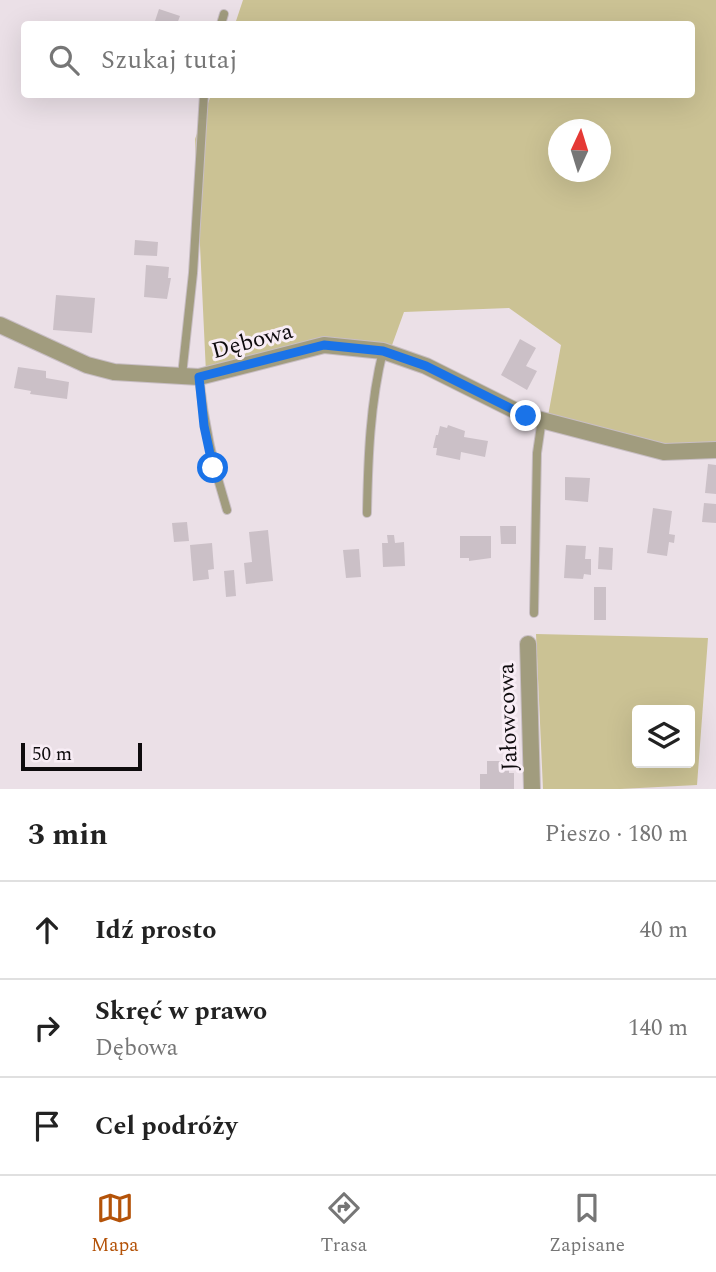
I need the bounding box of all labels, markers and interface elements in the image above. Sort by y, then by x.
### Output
search box [21,21,695,98]
text: Szukaj tutaj [101,40,238,80]
icon: search [45,41,83,79]
north arrow [548,119,611,182]
street label: Dębowa [208,314,297,369]
route end [510,400,541,431]
route start [197,452,228,483]
street label: Jałowcowa [489,662,528,771]
map controls [632,705,695,768]
button: layers [632,705,695,768]
scale bar [21,740,142,772]
text: 50 m [32,740,72,769]
text: 3 min [28,812,108,858]
text: Pieszo · 180 m [545,817,688,852]
text: Idź prosto [95,910,216,950]
icon: ahead [28,911,66,949]
text: 40 m [639,913,688,948]
text: Skręć w prawo [95,991,267,1031]
icon: right [28,1009,66,1047]
text: 140 m [628,1011,688,1046]
text: Dębowa [95,1031,178,1066]
text: Cel podróży [95,1106,237,1146]
icon: arrive [28,1107,66,1145]
tab: Mapa [91,1189,139,1260]
tab: Trasa [320,1189,367,1260]
tab: Zapisane [549,1189,625,1260]

